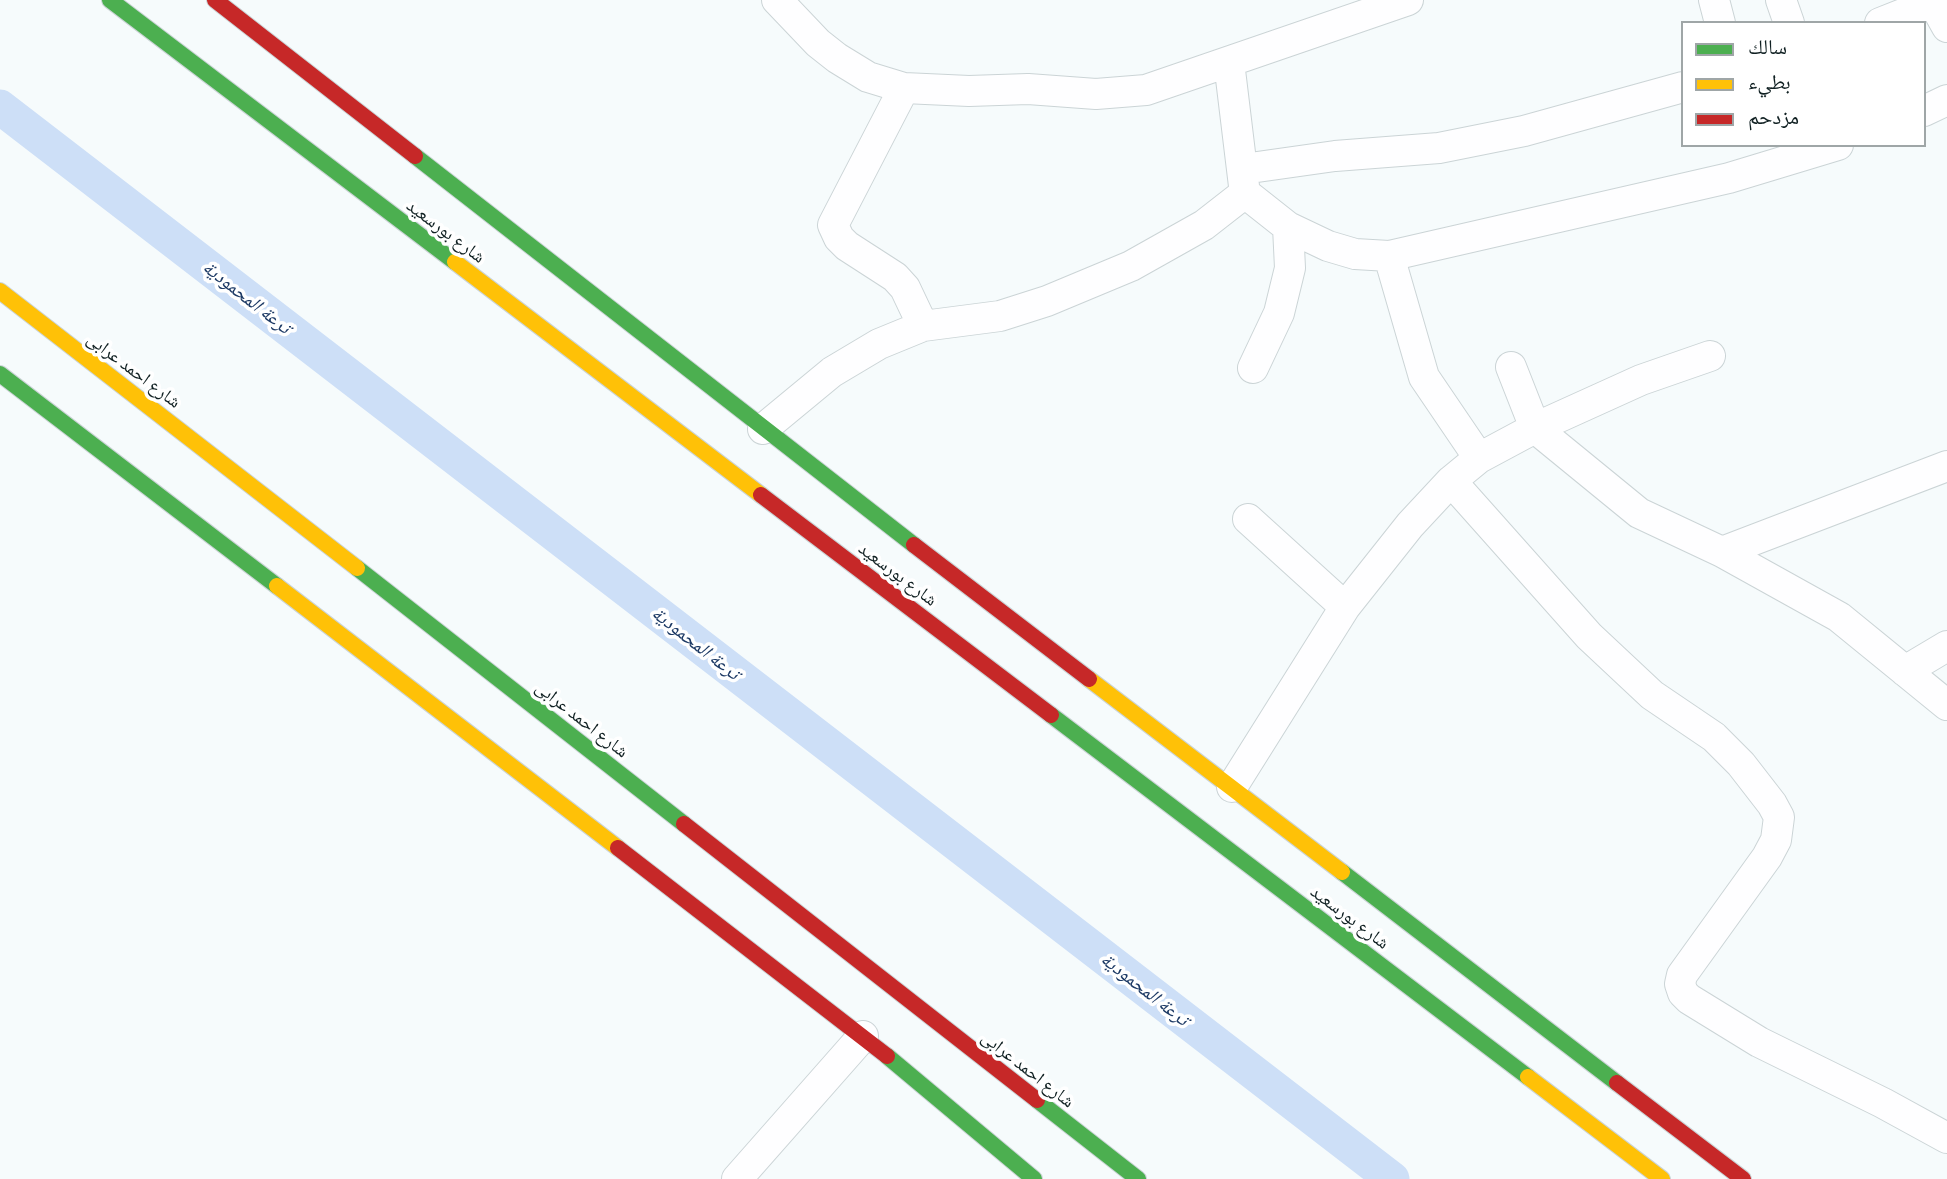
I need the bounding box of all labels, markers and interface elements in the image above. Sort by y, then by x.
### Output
legend [1681,21,1926,147]
text: سالك [1748,34,1787,58]
text: بطيء [1748,69,1791,93]
text: مزدحم [1748,104,1799,128]
street label: شارع بورسعيد [402,194,490,268]
water label: ترعة المحمودية [198,256,296,338]
street label: شارع احمد عرابى [83,328,185,412]
street label: شارع بورسعيد [854,537,942,611]
water label: ترعة المحمودية [647,602,745,684]
street label: شارع احمد عرابى [531,676,633,762]
street label: شارع بورسعيد [1306,880,1394,954]
water label: ترعة المحمودية [1096,948,1194,1030]
street label: شارع احمد عرابى [977,1026,1079,1112]

